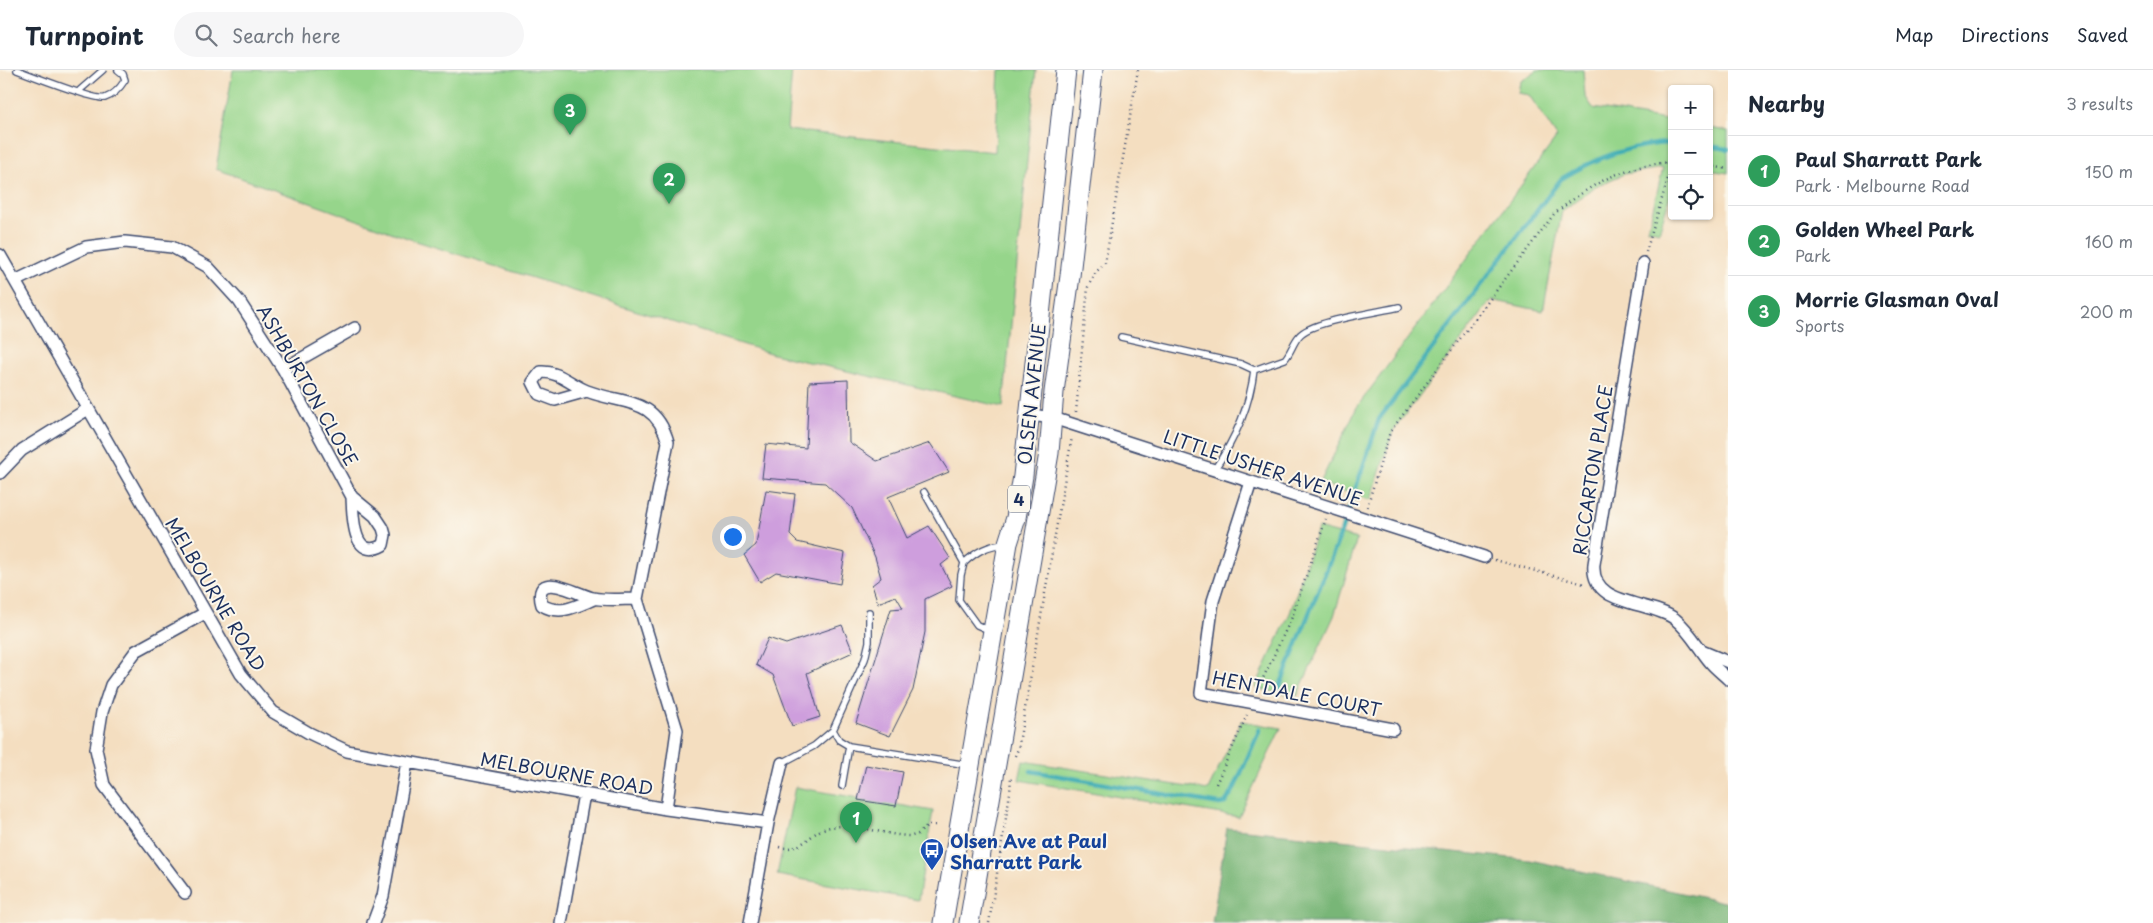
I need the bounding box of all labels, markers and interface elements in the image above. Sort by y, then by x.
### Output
search box [174,12,524,57]
text: Turnpoint [25,17,144,53]
icon: search [192,21,220,49]
text: Search here [232,21,341,49]
text: Map [1895,21,1933,48]
text: Directions [1961,21,2049,48]
text: Saved [2077,21,2128,48]
map controls [1668,85,1713,220]
button: + [1668,85,1713,130]
text: Nearby [1748,87,1825,119]
text: 3 results [2066,91,2133,115]
pin: 3 [554,94,586,135]
button: − [1668,130,1713,175]
text: Paul Sharratt Park [1795,145,1982,173]
text: 1 [1760,159,1768,183]
text: 150 m [2085,159,2133,183]
pin: 2 [653,163,685,204]
text: Park · Melbourne Road [1795,173,1970,197]
button: locate [1668,175,1713,220]
text: Golden Wheel Park [1795,215,1974,243]
text: 2 [1758,229,1770,253]
text: 160 m [2085,229,2133,253]
text: Park [1795,243,1831,267]
text: Morrie Glasman Oval [1795,285,1999,313]
street label: ASHBURTON CLOSE [251,299,365,471]
text: 3 [1759,299,1769,323]
text: 200 m [2080,299,2133,323]
text: Sports [1795,313,1844,337]
street label: OLSEN AVENUE [1010,322,1052,466]
street label: RICCARTON PLACE [1565,383,1619,557]
street label: LITTLE USHER AVENUE [1160,422,1366,512]
road number: 4 [1008,486,1030,512]
street label: MELBOURNE ROAD [159,512,273,676]
your location [720,524,746,550]
street label: HENTDALE COURT [1210,663,1385,723]
street label: MELBOURNE ROAD [478,745,656,801]
pin: 1 [840,802,872,843]
place label: Olsen Ave at Paul Sharratt Park [950,827,1107,875]
bus stop icon: Olsen Ave at Paul Sharratt Park [919,837,945,871]

